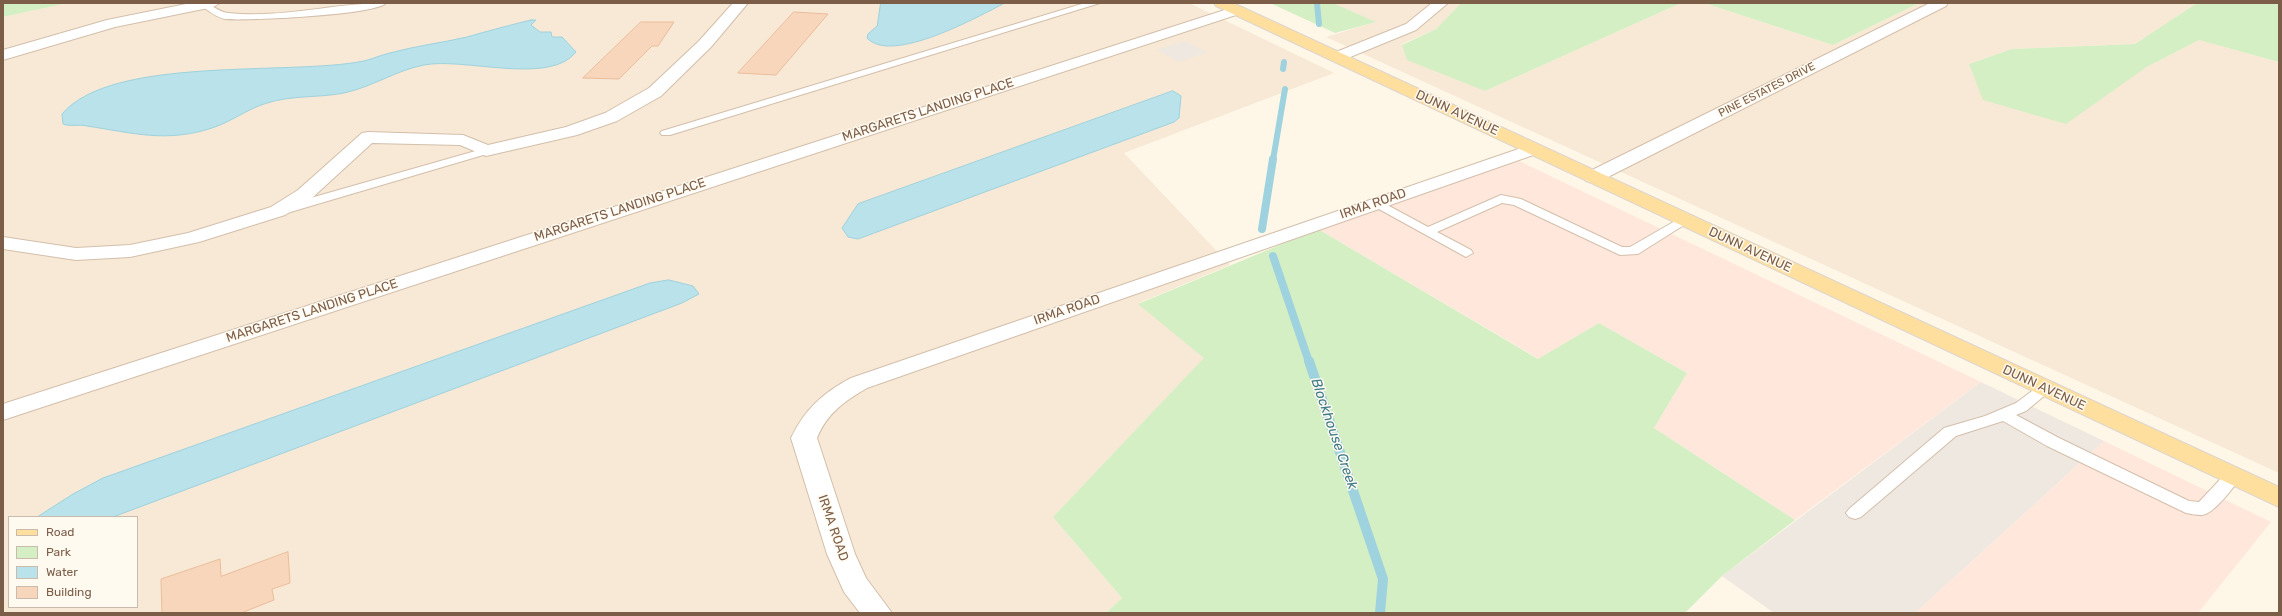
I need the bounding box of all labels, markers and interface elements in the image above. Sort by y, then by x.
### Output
street label: PINE ESTATES DRIVE [1716,60,1818,120]
street label: MARGARETS LANDING PLACE [840,75,1016,145]
street label: DUNN AVENUE [1413,87,1501,139]
street label: MARGARETS LANDING PLACE [532,175,708,245]
street label: IRMA ROAD [1338,185,1408,223]
street label: DUNN AVENUE [1706,224,1794,276]
street label: MARGARETS LANDING PLACE [224,276,400,346]
street label: IRMA ROAD [1032,291,1102,329]
street label: DUNN AVENUE [2000,362,2088,414]
water label: Blockhouse Creek [1307,376,1361,492]
street label: IRMA ROAD [814,493,852,563]
legend [8,516,138,608]
text: Road [46,525,74,539]
text: Park [46,545,71,559]
text: Water [46,565,78,579]
text: Building [46,585,92,599]

